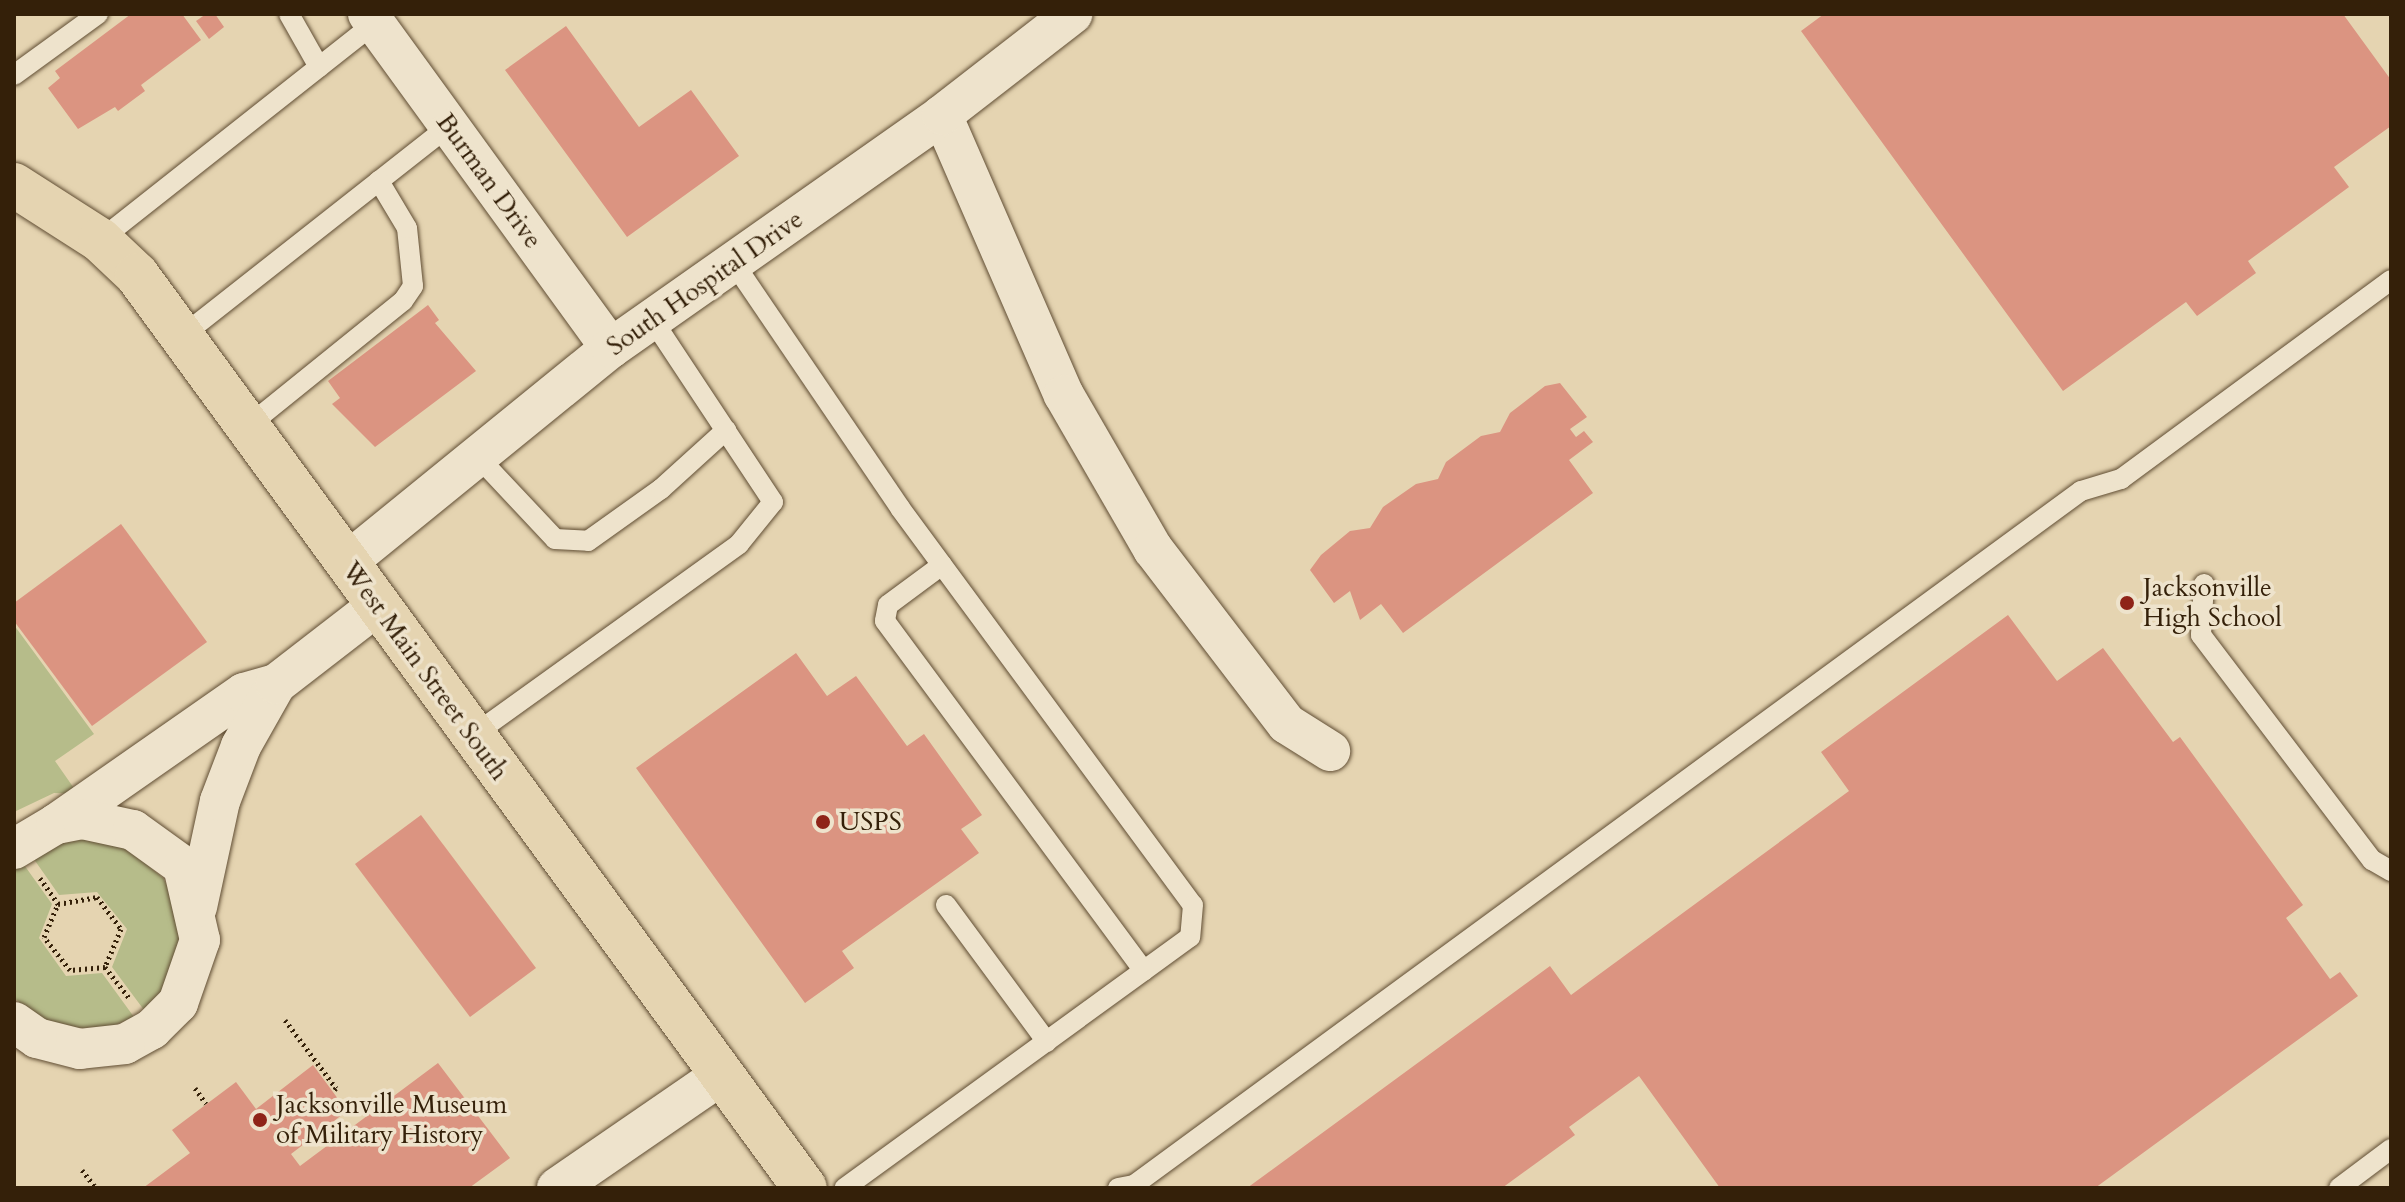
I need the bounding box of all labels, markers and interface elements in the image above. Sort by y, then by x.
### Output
street label: Burman Drive [430,107,548,255]
street label: South Hospital Drive [601,204,809,362]
street label: West Main Street South [335,556,515,786]
place label: Jacksonville High School [2143,572,2282,634]
marker: Jacksonville High School [2118,594,2136,612]
place label: USPS [839,806,902,838]
marker: USPS [814,813,832,831]
place label: Jacksonville Museum of Military History [276,1089,507,1150]
marker: Jacksonville Museum of Military History [251,1111,269,1129]

